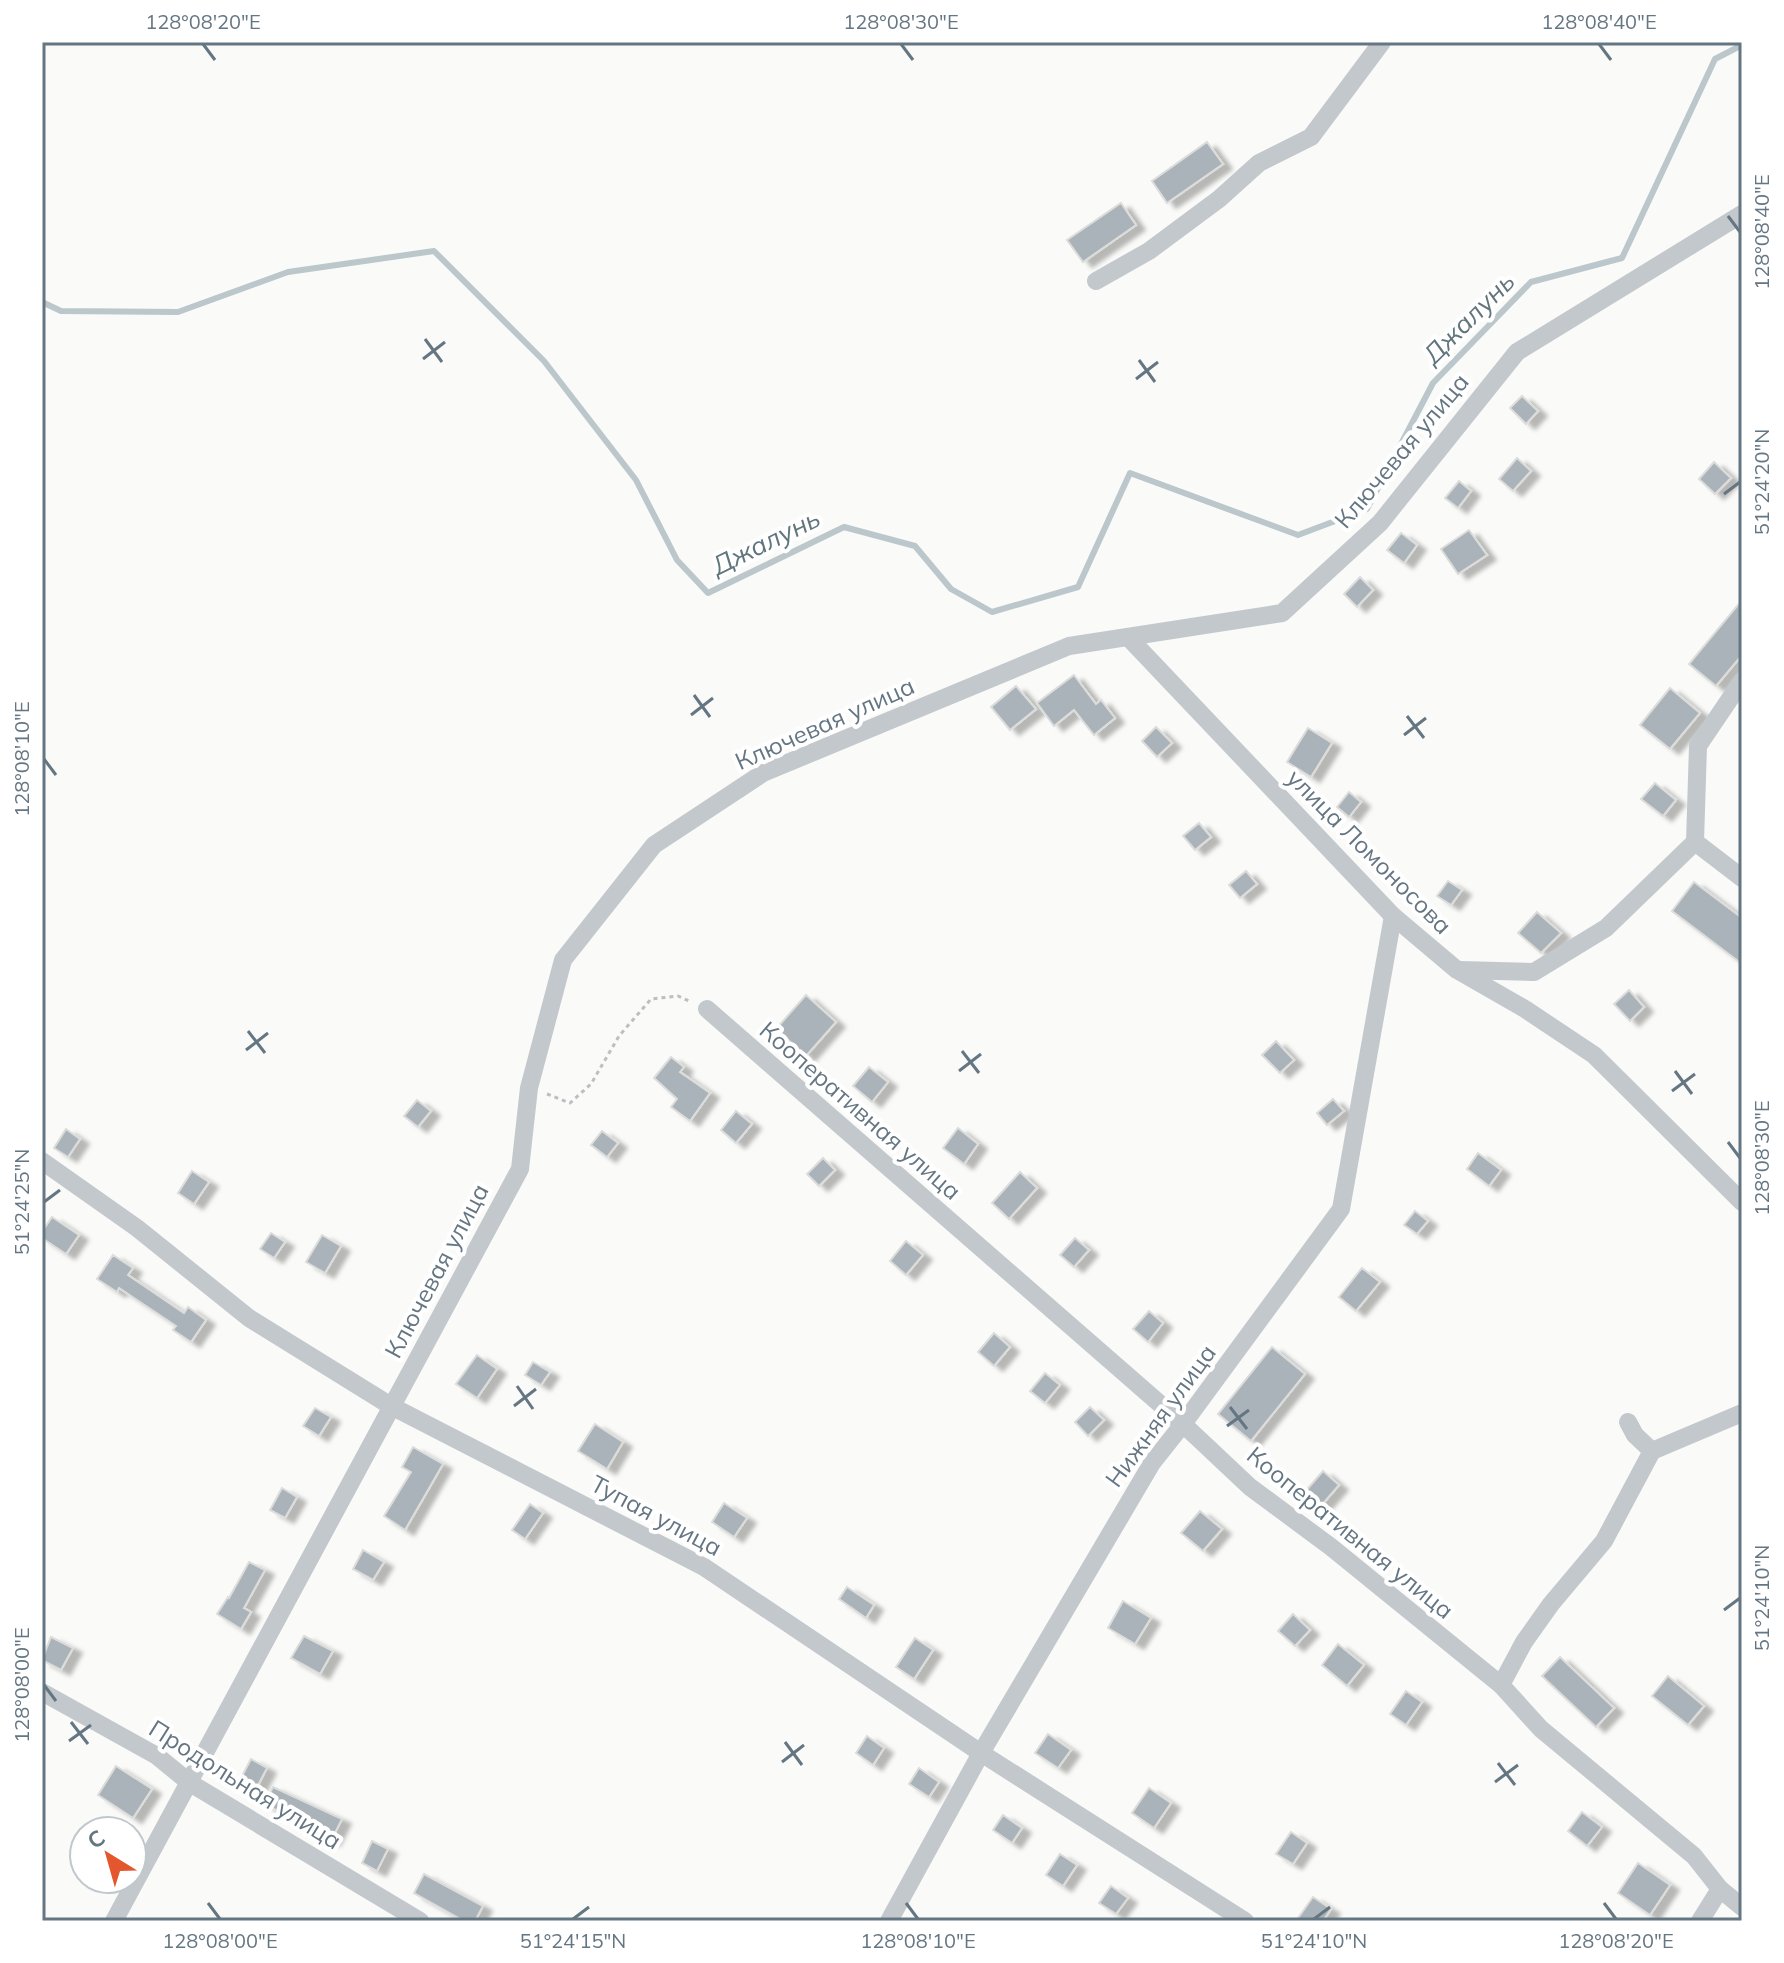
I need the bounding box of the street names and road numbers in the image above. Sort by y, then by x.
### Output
street label: Ключевая улица [1328,367,1475,534]
street label: Ключевая улица [730,670,919,776]
street label: улица Ломоносова [1281,763,1458,940]
street label: Кооперативная улица [754,1015,968,1206]
street label: Ключевая улица [378,1178,495,1363]
street label: Нижняя улица [1098,1338,1222,1493]
street label: Кооперативная улица [1241,1440,1460,1625]
street label: Тупая улица [586,1468,727,1562]
street label: Продольная улица [144,1713,347,1855]

